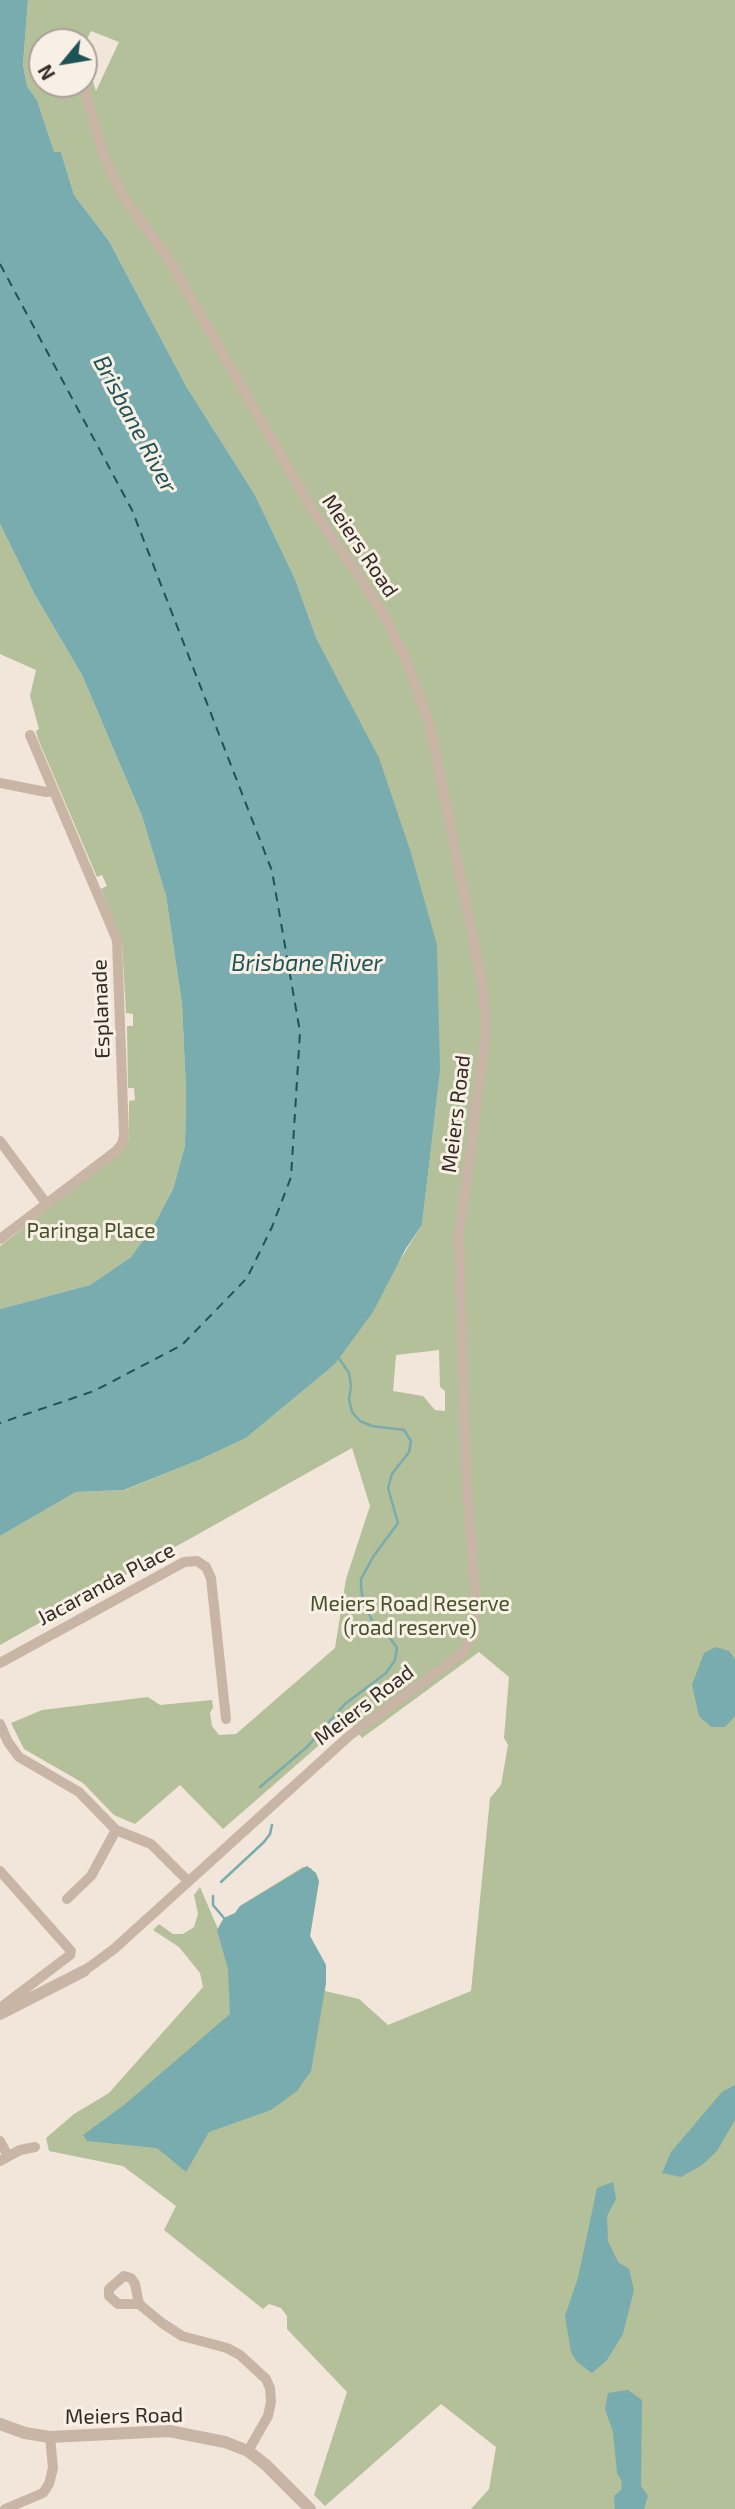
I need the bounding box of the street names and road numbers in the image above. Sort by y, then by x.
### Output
street label: Meiers Road [316,490,404,602]
street label: Esplanade [87,959,115,1059]
street label: Meiers Road [436,1054,476,1174]
street label: Jacaranda Place [33,1537,179,1631]
street label: Meiers Road [309,1659,419,1751]
street label: Meiers Road [65,2402,183,2430]

